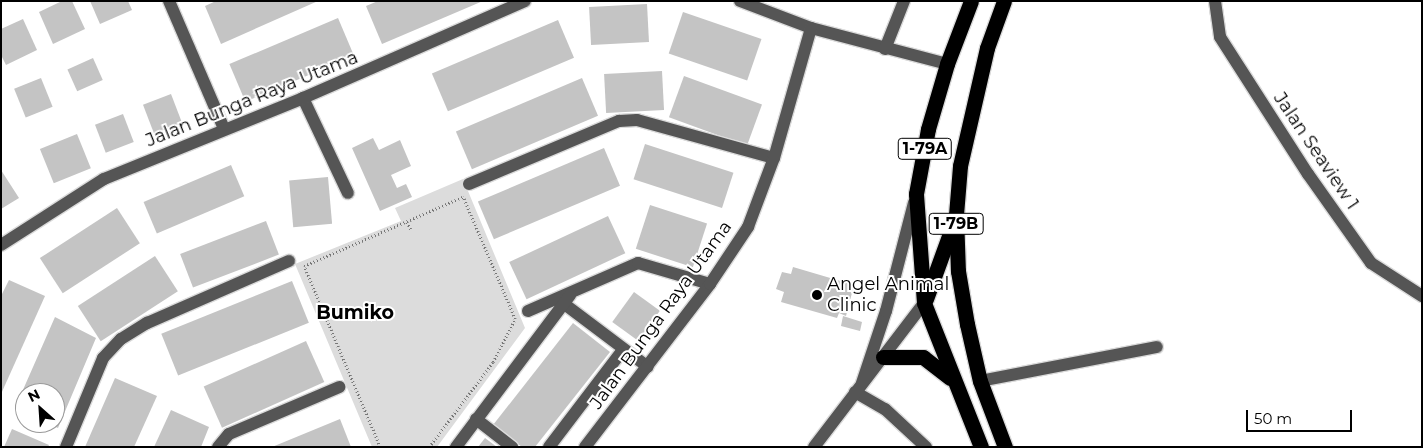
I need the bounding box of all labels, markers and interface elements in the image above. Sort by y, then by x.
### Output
street label: Jalan Bunga Raya Utama [143,46,361,152]
street label: Jalan Seaview 1 [1269,88,1363,214]
road number: 1-79A [898,136,952,162]
road number: 1-79B [928,210,984,238]
street label: Jalan Bunga Raya Utama [586,217,736,413]
place label: Angel Animal Clinic [827,274,949,316]
marker: Angel Animal Clinic [811,289,823,301]
district label: Bumiko [316,302,394,324]
north arrow [15,383,65,433]
text: N [25,385,43,406]
scale bar [1248,400,1354,432]
text: 50 m [1254,409,1292,428]

